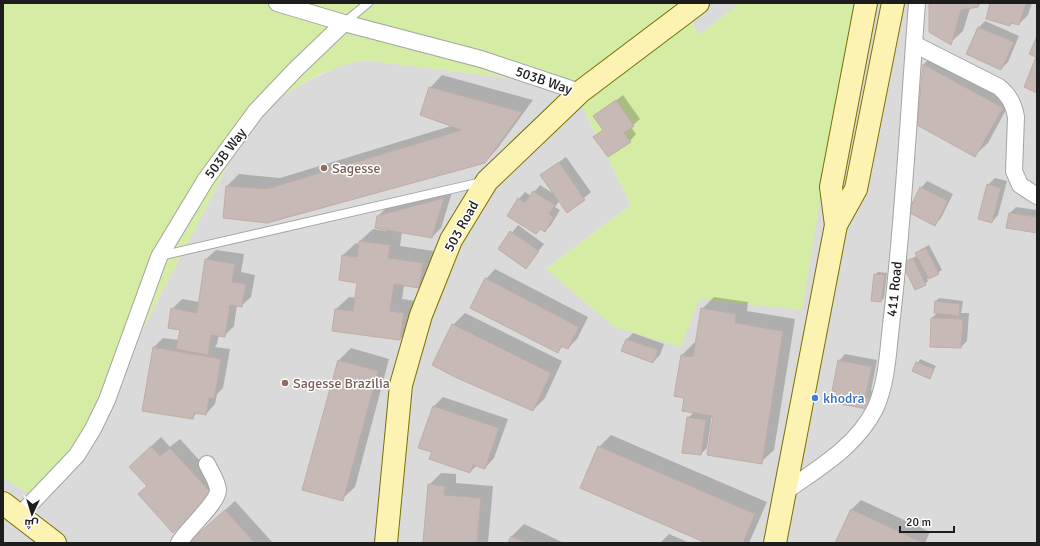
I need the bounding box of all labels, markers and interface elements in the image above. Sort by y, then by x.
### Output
street label: 503B Way [513,63,575,98]
street label: 503B Way [201,124,250,182]
place label: Sagesse [332,160,380,177]
marker: Sagesse [319,163,329,173]
street label: 503 Road [440,198,482,255]
street label: 411 Road [883,260,906,318]
place label: Sagesse Brazilia [293,375,390,392]
marker: Sagesse Brazilia [280,378,290,388]
place label: khodra [823,390,865,407]
marker: khodra [810,393,820,403]
north arrow [12,494,52,534]
scale bar [900,508,954,534]
text: 20 m [906,515,931,530]
text: ش [24,517,39,530]

